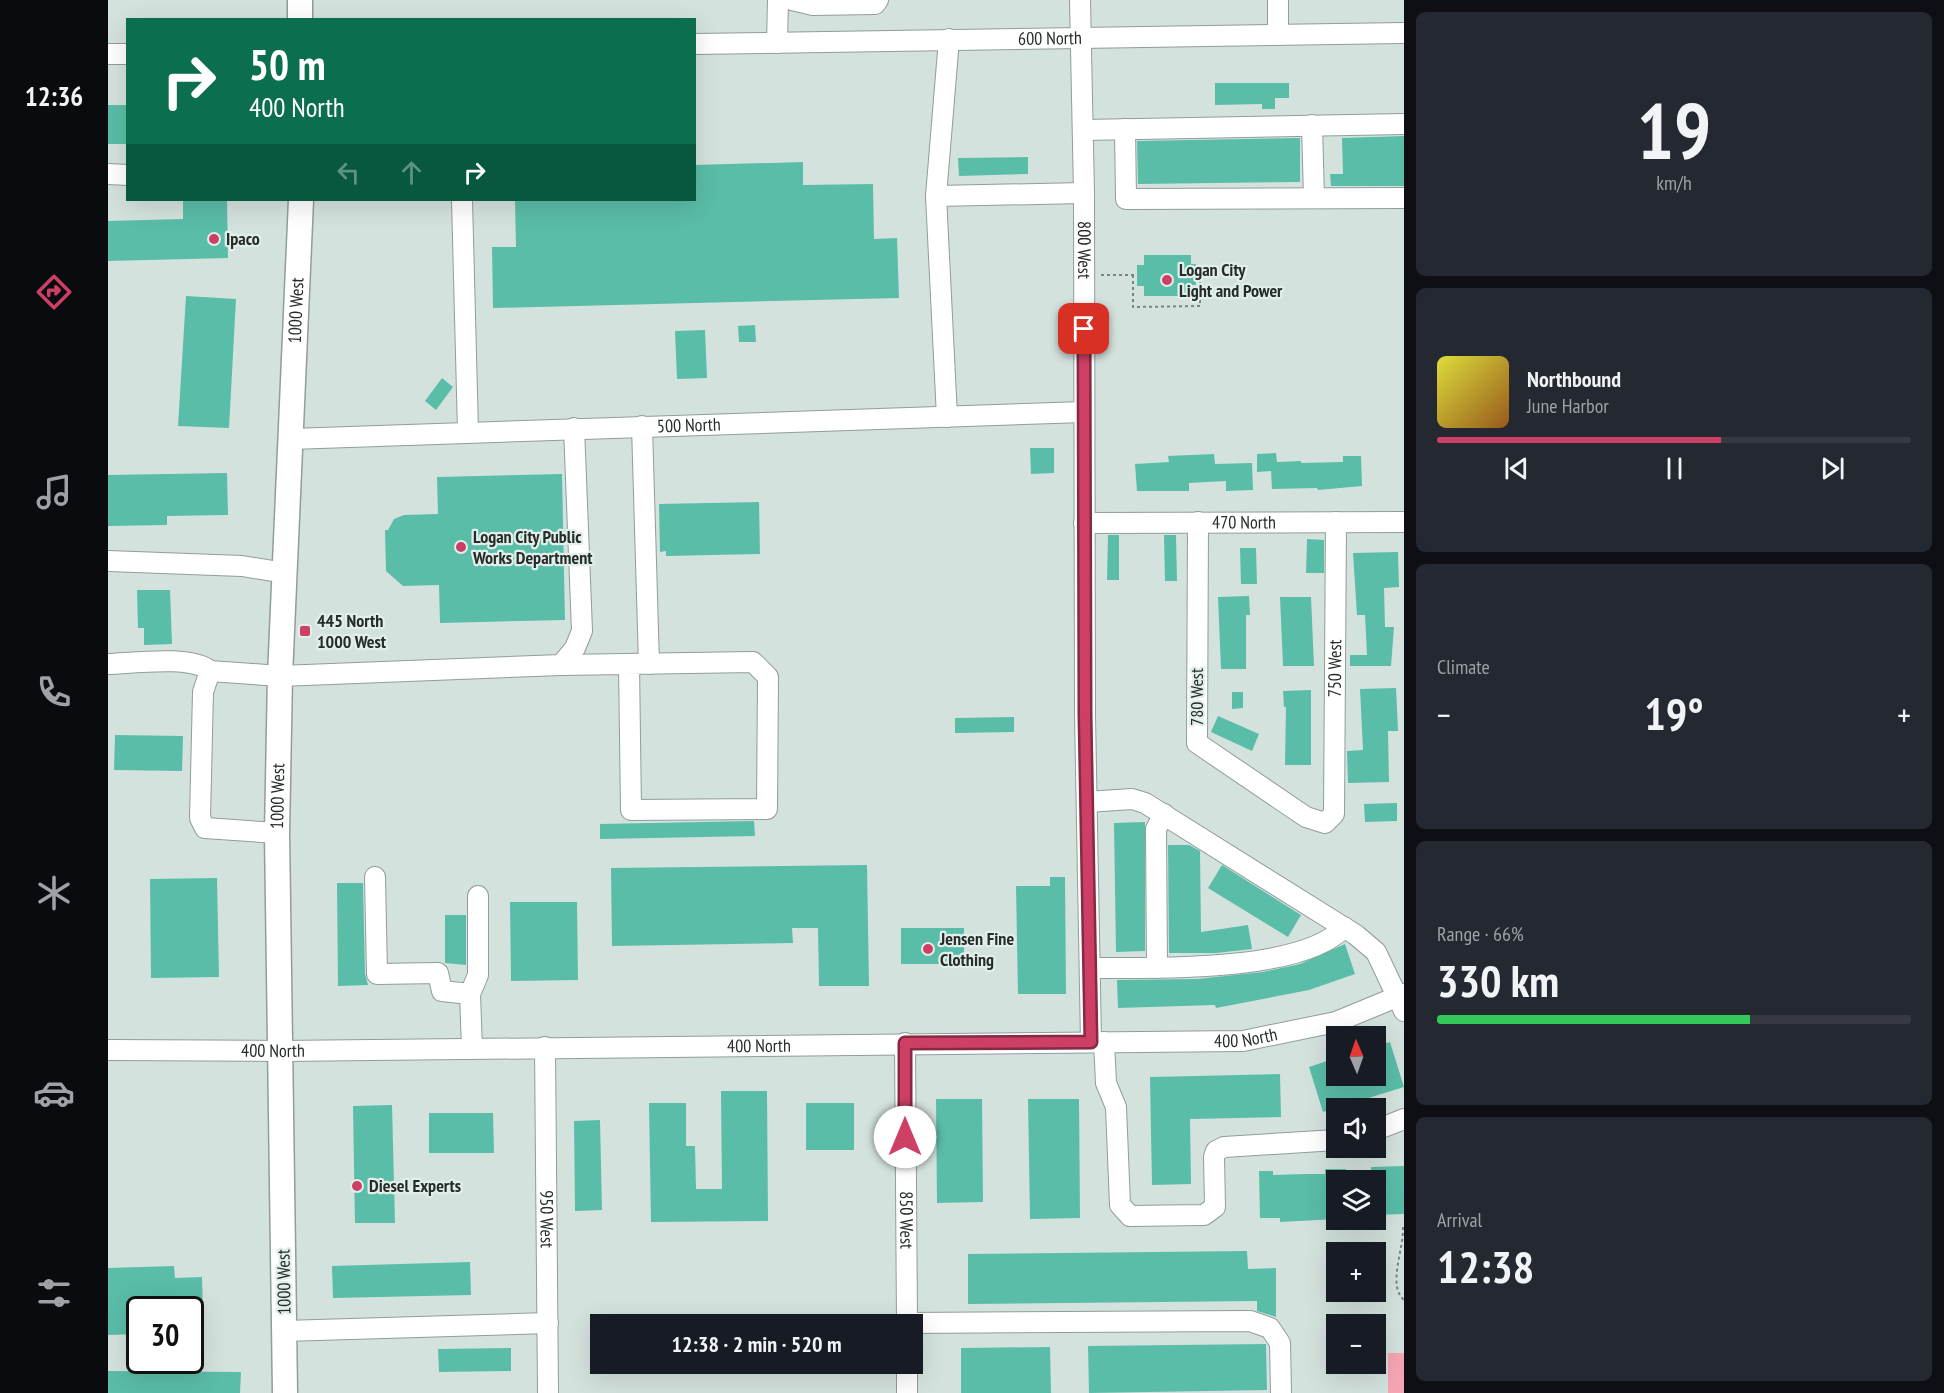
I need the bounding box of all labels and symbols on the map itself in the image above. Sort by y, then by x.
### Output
street label: 600 North [1018,26,1082,50]
street label: 800 West [1073,221,1096,279]
place label: Ipaco [226,227,260,250]
marker: Ipaco [207,232,221,246]
place label: Logan City Light and Power [1179,258,1283,302]
marker: Logan City Light and Power [1160,273,1174,287]
street label: 1000 West [283,277,309,344]
pin [1058,303,1109,354]
street label: 500 North [656,412,721,438]
street label: 470 North [1212,510,1276,534]
place label: Logan City Public Works Department [472,525,593,569]
marker: Logan City Public Works Department [454,540,468,554]
place label: 445 North 1000 West [317,609,387,653]
marker: 445 North 1000 West [298,624,312,638]
street label: 750 West [1323,639,1346,697]
street label: 780 West [1185,668,1208,726]
street label: 1000 West [265,763,289,829]
place label: Jensen Fine Clothing [939,927,1014,971]
marker: Jensen Fine Clothing [921,942,935,956]
street label: 400 North [1214,1022,1279,1052]
north arrow [1326,1026,1386,1086]
street label: 400 North [727,1034,791,1057]
street label: 400 North [241,1039,305,1062]
position arrow [873,1105,937,1169]
place label: Diesel Experts [369,1174,461,1197]
marker: Diesel Experts [350,1179,364,1193]
street label: 950 West [535,1190,559,1248]
street label: 850 West [895,1191,918,1249]
street label: 1000 West [271,1249,296,1315]
speed limit sign: 30 [126,1296,204,1374]

